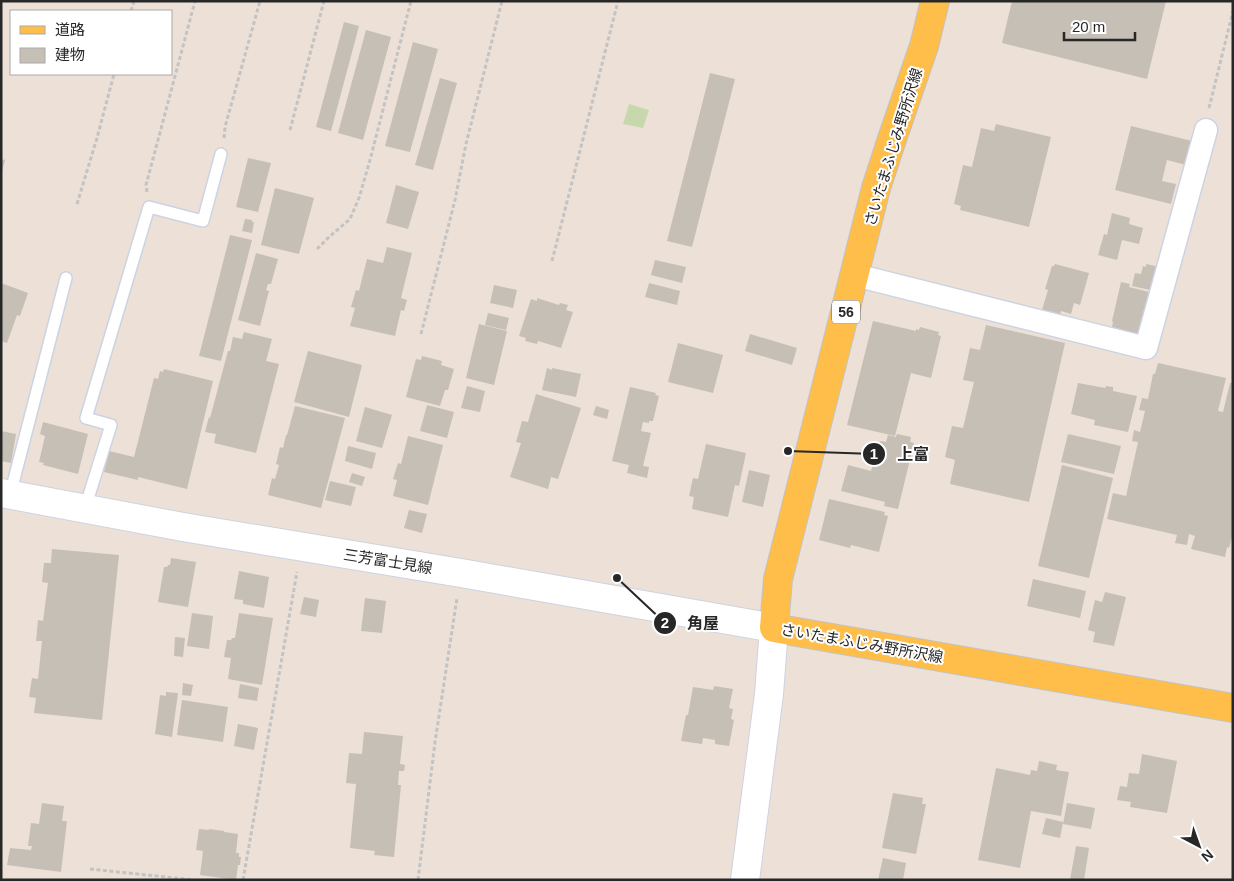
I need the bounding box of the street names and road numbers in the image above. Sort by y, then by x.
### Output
street label: さいたまふじみ野所沢線 [861,66,925,228]
road number: 56 [832,300,860,324]
street label: 三芳富士見線 [342,546,434,576]
street label: さいたまふじみ野所沢線 [779,620,945,666]

